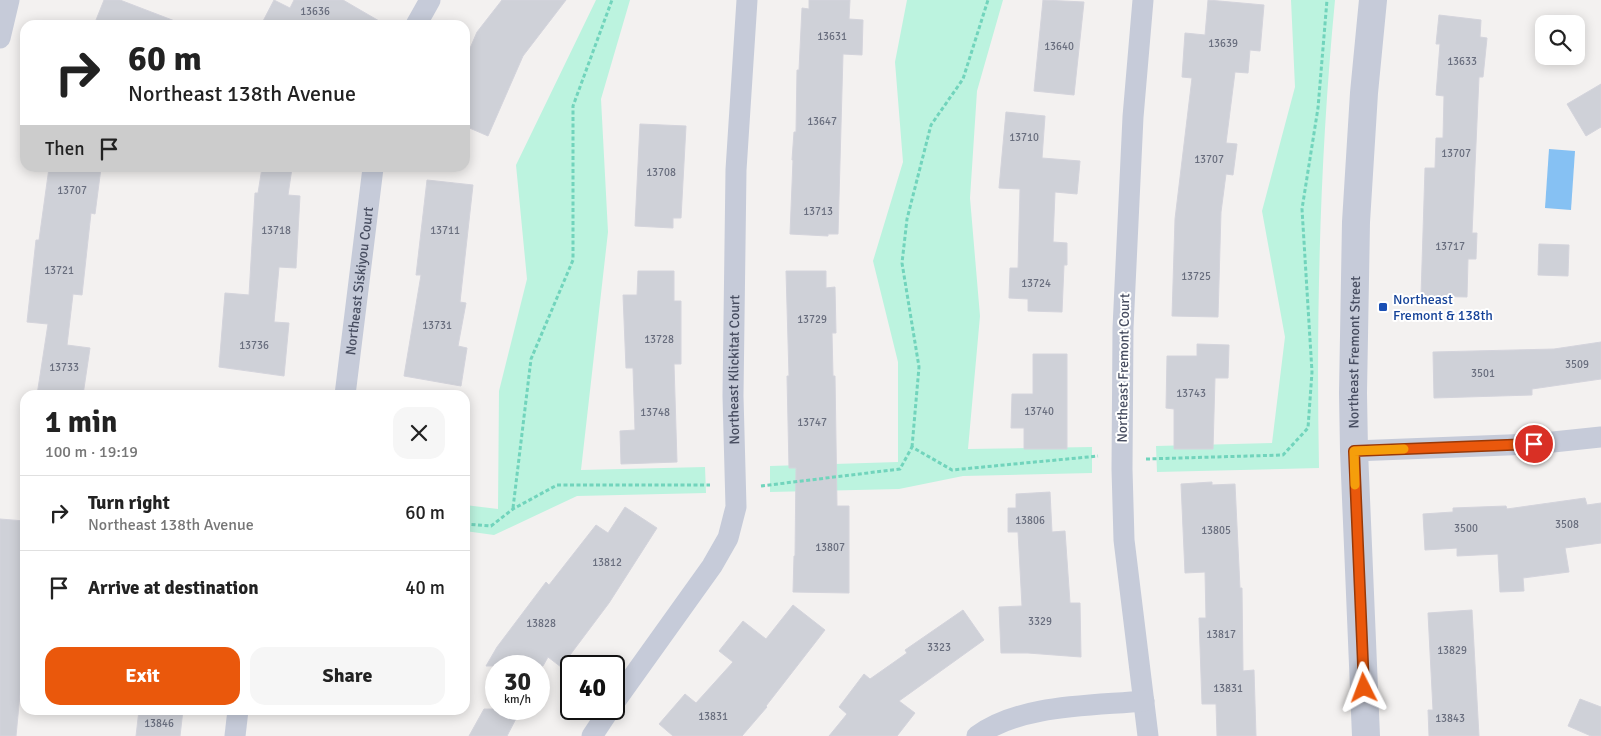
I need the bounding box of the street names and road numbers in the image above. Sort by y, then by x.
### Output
street label: Northeast Siskiyou Court [342,206,377,356]
street label: Northeast Fremont Street [1345,276,1364,429]
street label: Northeast Fremont Court [1114,293,1133,443]
street label: Northeast Klickitat Court [725,295,743,445]

